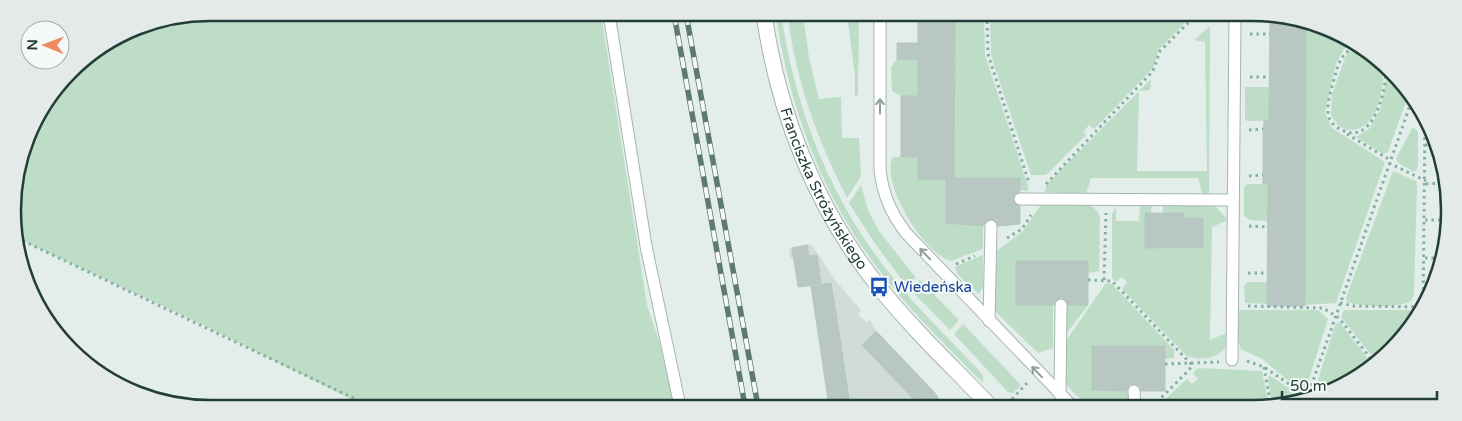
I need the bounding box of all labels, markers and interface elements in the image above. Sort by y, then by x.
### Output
north arrow [20,20,70,70]
text: N [24,39,41,51]
one-way arrow [875,98,885,114]
street label: Franciszka Stróżyńskiego [776,105,872,273]
one-way arrow [919,248,931,260]
bus stop icon: Wiedeńska [868,276,890,298]
place label: Wiedeńska [894,278,972,296]
one-way arrow [1032,366,1044,378]
scale bar [1282,368,1437,400]
text: 50 m [1290,377,1327,395]

